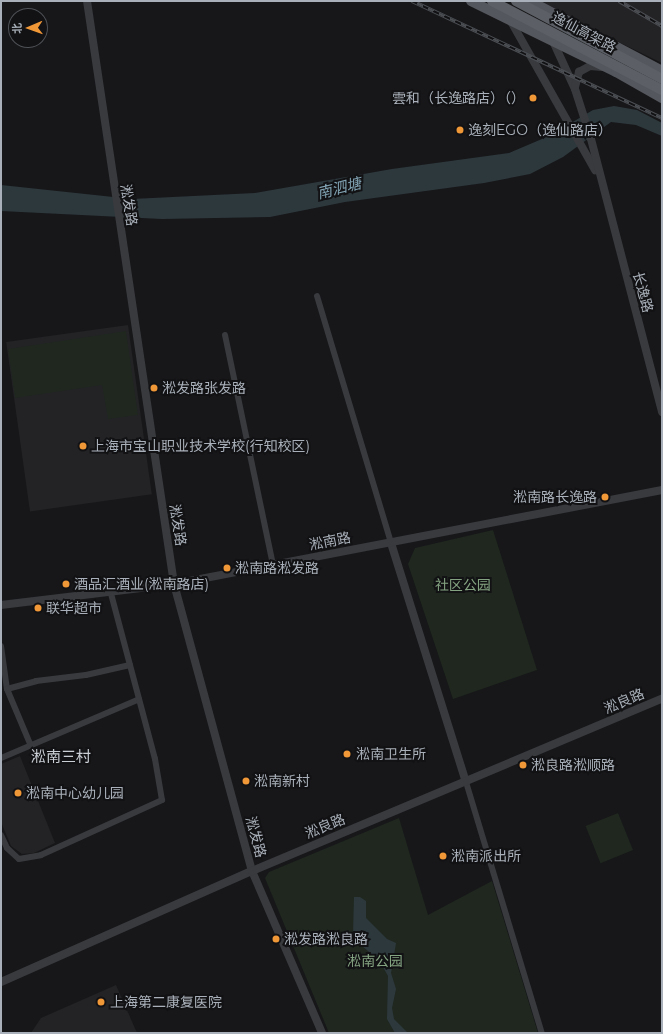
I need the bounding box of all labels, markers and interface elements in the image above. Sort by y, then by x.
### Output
north arrow [8,8,48,48]
street label: 逸仙高架路 [549,8,619,56]
text: 北 [10,23,24,34]
place label: 雲和（长逸路店）（） [392,90,525,106]
marker: 雲和（长逸路店）（） [528,93,538,103]
place label: 逸刻EGO（逸仙路店） [468,122,612,138]
marker: 逸刻EGO（逸仙路店） [455,125,465,135]
water label: 南泗塘 [315,174,363,202]
street label: 淞发路 [117,183,141,227]
street label: 长逸路 [629,270,657,314]
place label: 淞发路张发路 [162,380,246,396]
marker: 淞发路张发路 [149,383,159,393]
place label: 上海市宝山职业技术学校(行知校区) [91,438,310,454]
marker: 上海市宝山职业技术学校(行知校区) [78,441,88,451]
place label: 淞南路长逸路 [513,489,597,505]
marker: 淞南路长逸路 [600,492,610,502]
street label: 淞发路 [166,503,190,547]
street label: 淞南路 [308,529,352,553]
place label: 淞南路淞发路 [235,560,319,576]
marker: 淞南路淞发路 [222,563,232,573]
place label: 酒品汇酒业(淞南路店) [74,576,209,592]
park label: 社区公园 [435,577,491,593]
marker: 酒品汇酒业(淞南路店) [61,579,71,589]
place label: 联华超市 [46,600,102,616]
marker: 联华超市 [33,603,43,613]
street label: 淞良路 [601,685,647,717]
place label: 淞南卫生所 [356,746,426,762]
district label: 淞南三村 [31,748,91,766]
marker: 淞南卫生所 [341,748,353,760]
place label: 淞良路淞顺路 [531,757,615,773]
marker: 淞良路淞顺路 [518,760,528,770]
place label: 淞南新村 [254,773,310,789]
marker: 淞南新村 [241,776,251,786]
place label: 淞南中心幼儿园 [26,785,124,801]
marker: 淞南中心幼儿园 [13,788,23,798]
street label: 淞良路 [302,810,348,842]
street label: 淞发路 [242,815,270,859]
place label: 淞南派出所 [451,848,521,864]
marker: 淞南派出所 [438,851,448,861]
place label: 淞发路淞良路 [284,931,368,947]
marker: 淞发路淞良路 [271,934,281,944]
park label: 淞南公园 [347,953,403,969]
place label: 上海第二康复医院 [110,994,222,1010]
marker: 上海第二康复医院 [95,996,107,1008]

